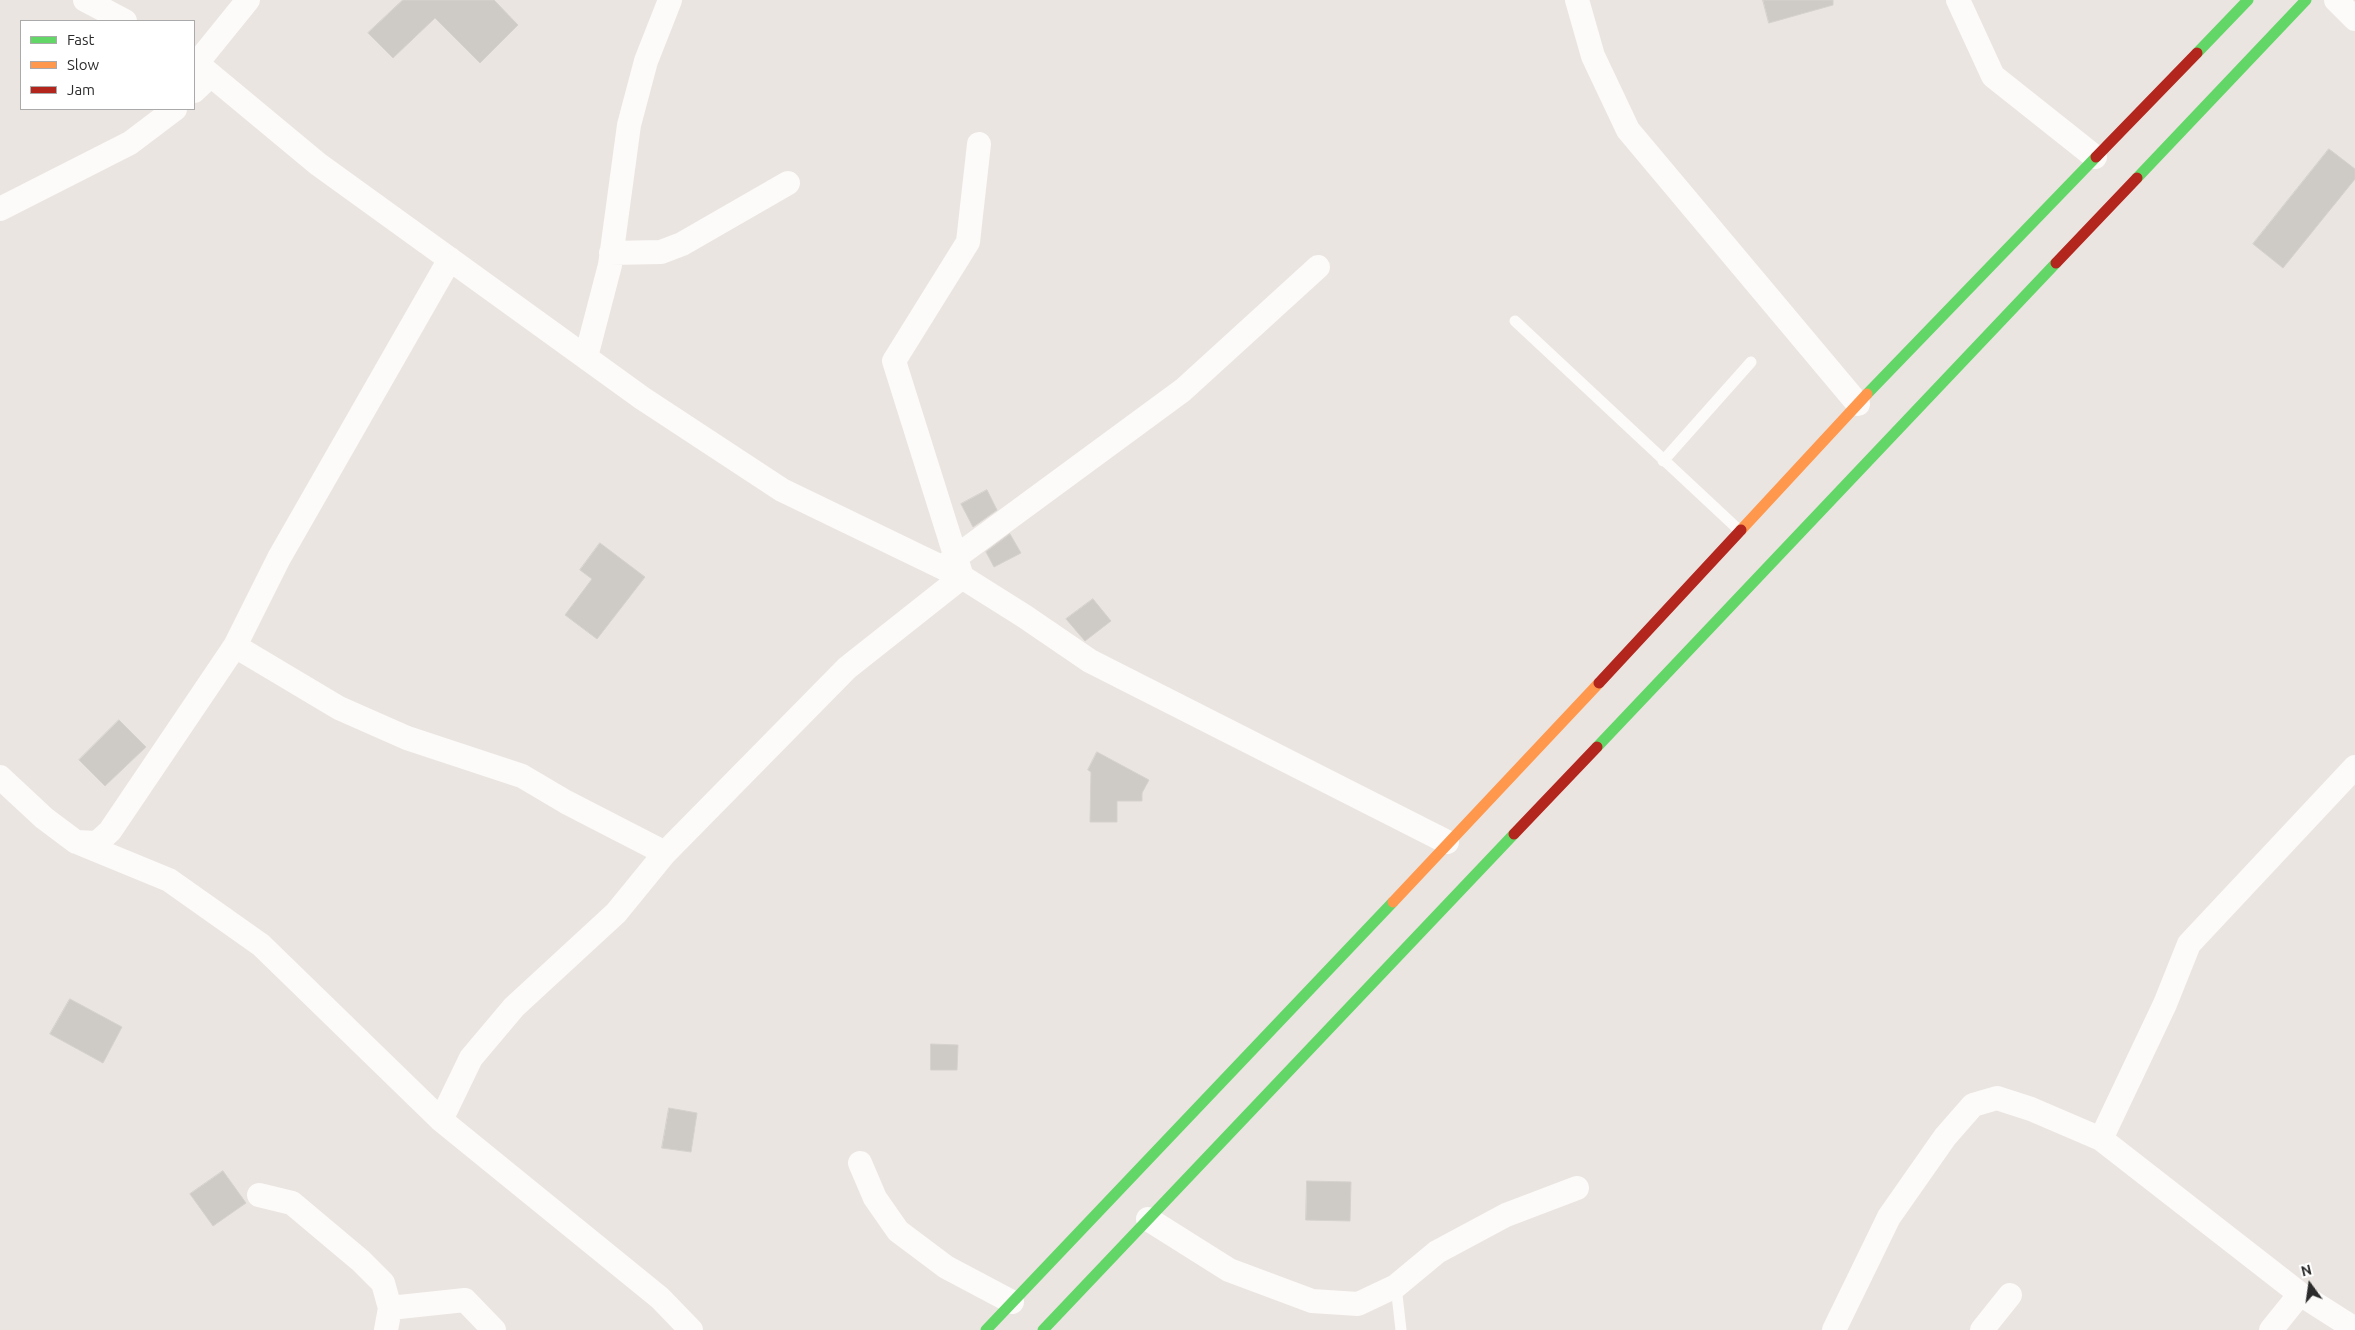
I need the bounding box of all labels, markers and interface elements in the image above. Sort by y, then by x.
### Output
legend [20,20,195,110]
text: Fast [67,31,94,48]
text: Slow [67,56,99,73]
text: Jam [67,81,95,98]
north arrow [2285,1260,2335,1310]
text: N [2299,1261,2313,1279]

